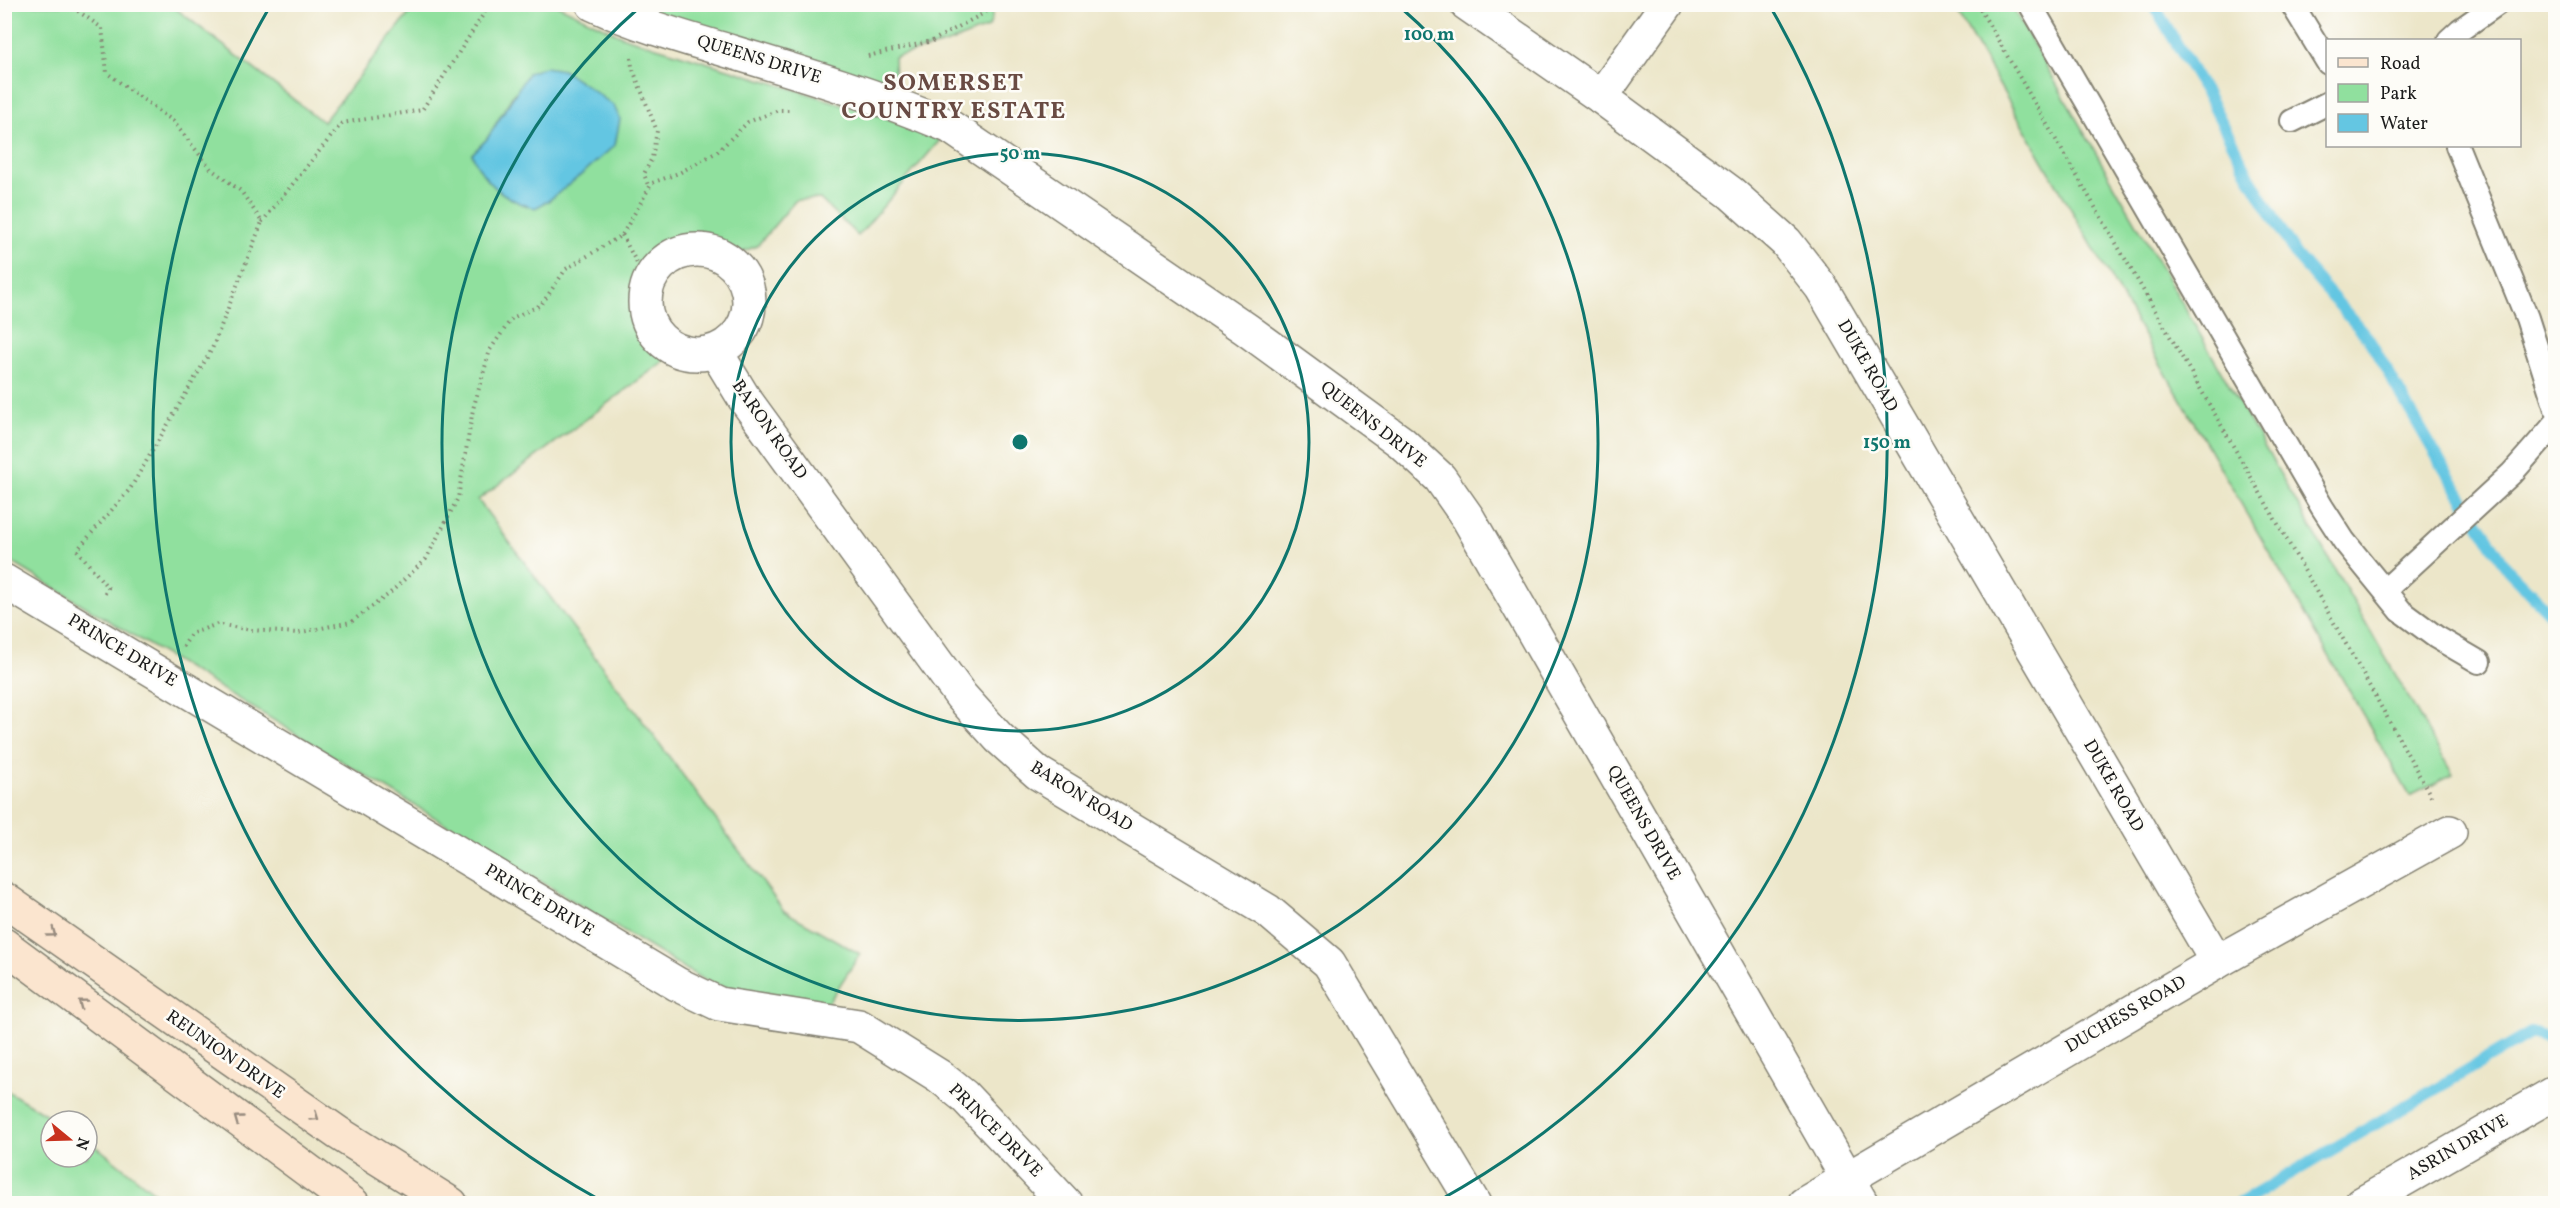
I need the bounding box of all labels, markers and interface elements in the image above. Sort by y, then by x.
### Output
text: 100 m [1404,23,1454,48]
street label: QUEENS DRIVE [694,29,824,91]
legend [2326,39,2521,147]
text: Road [2380,52,2421,77]
district label: SOMERSET COUNTRY ESTATE [841,67,1067,129]
text: Park [2380,82,2417,107]
text: Water [2380,112,2428,137]
text: 50 m [1000,142,1040,167]
street label: DUKE ROAD [1830,315,1904,417]
street label: BARON ROAD [725,375,813,485]
street label: QUEENS DRIVE [1315,375,1432,475]
text: 150 m [1863,431,1911,456]
centre of rings [1010,432,1030,452]
street label: PRINCE DRIVE [63,608,182,694]
street label: DUKE ROAD [2076,735,2150,837]
street label: BARON ROAD [1025,755,1137,839]
street label: QUEENS DRIVE [1600,761,1686,885]
street label: PRINCE DRIVE [480,858,599,944]
one-way arrow [46,926,57,937]
street label: DUCHESS ROAD [2061,970,2191,1060]
one-way arrow [77,1000,88,1011]
street label: REUNION DRIVE [160,1005,290,1106]
street label: PRINCE DRIVE [942,1078,1048,1184]
north arrow [39,1109,99,1169]
street label: ASRIN DRIVE [2403,1109,2513,1187]
one-way arrow [308,1110,319,1121]
one-way arrow [234,1116,245,1127]
text: N [69,1134,94,1153]

